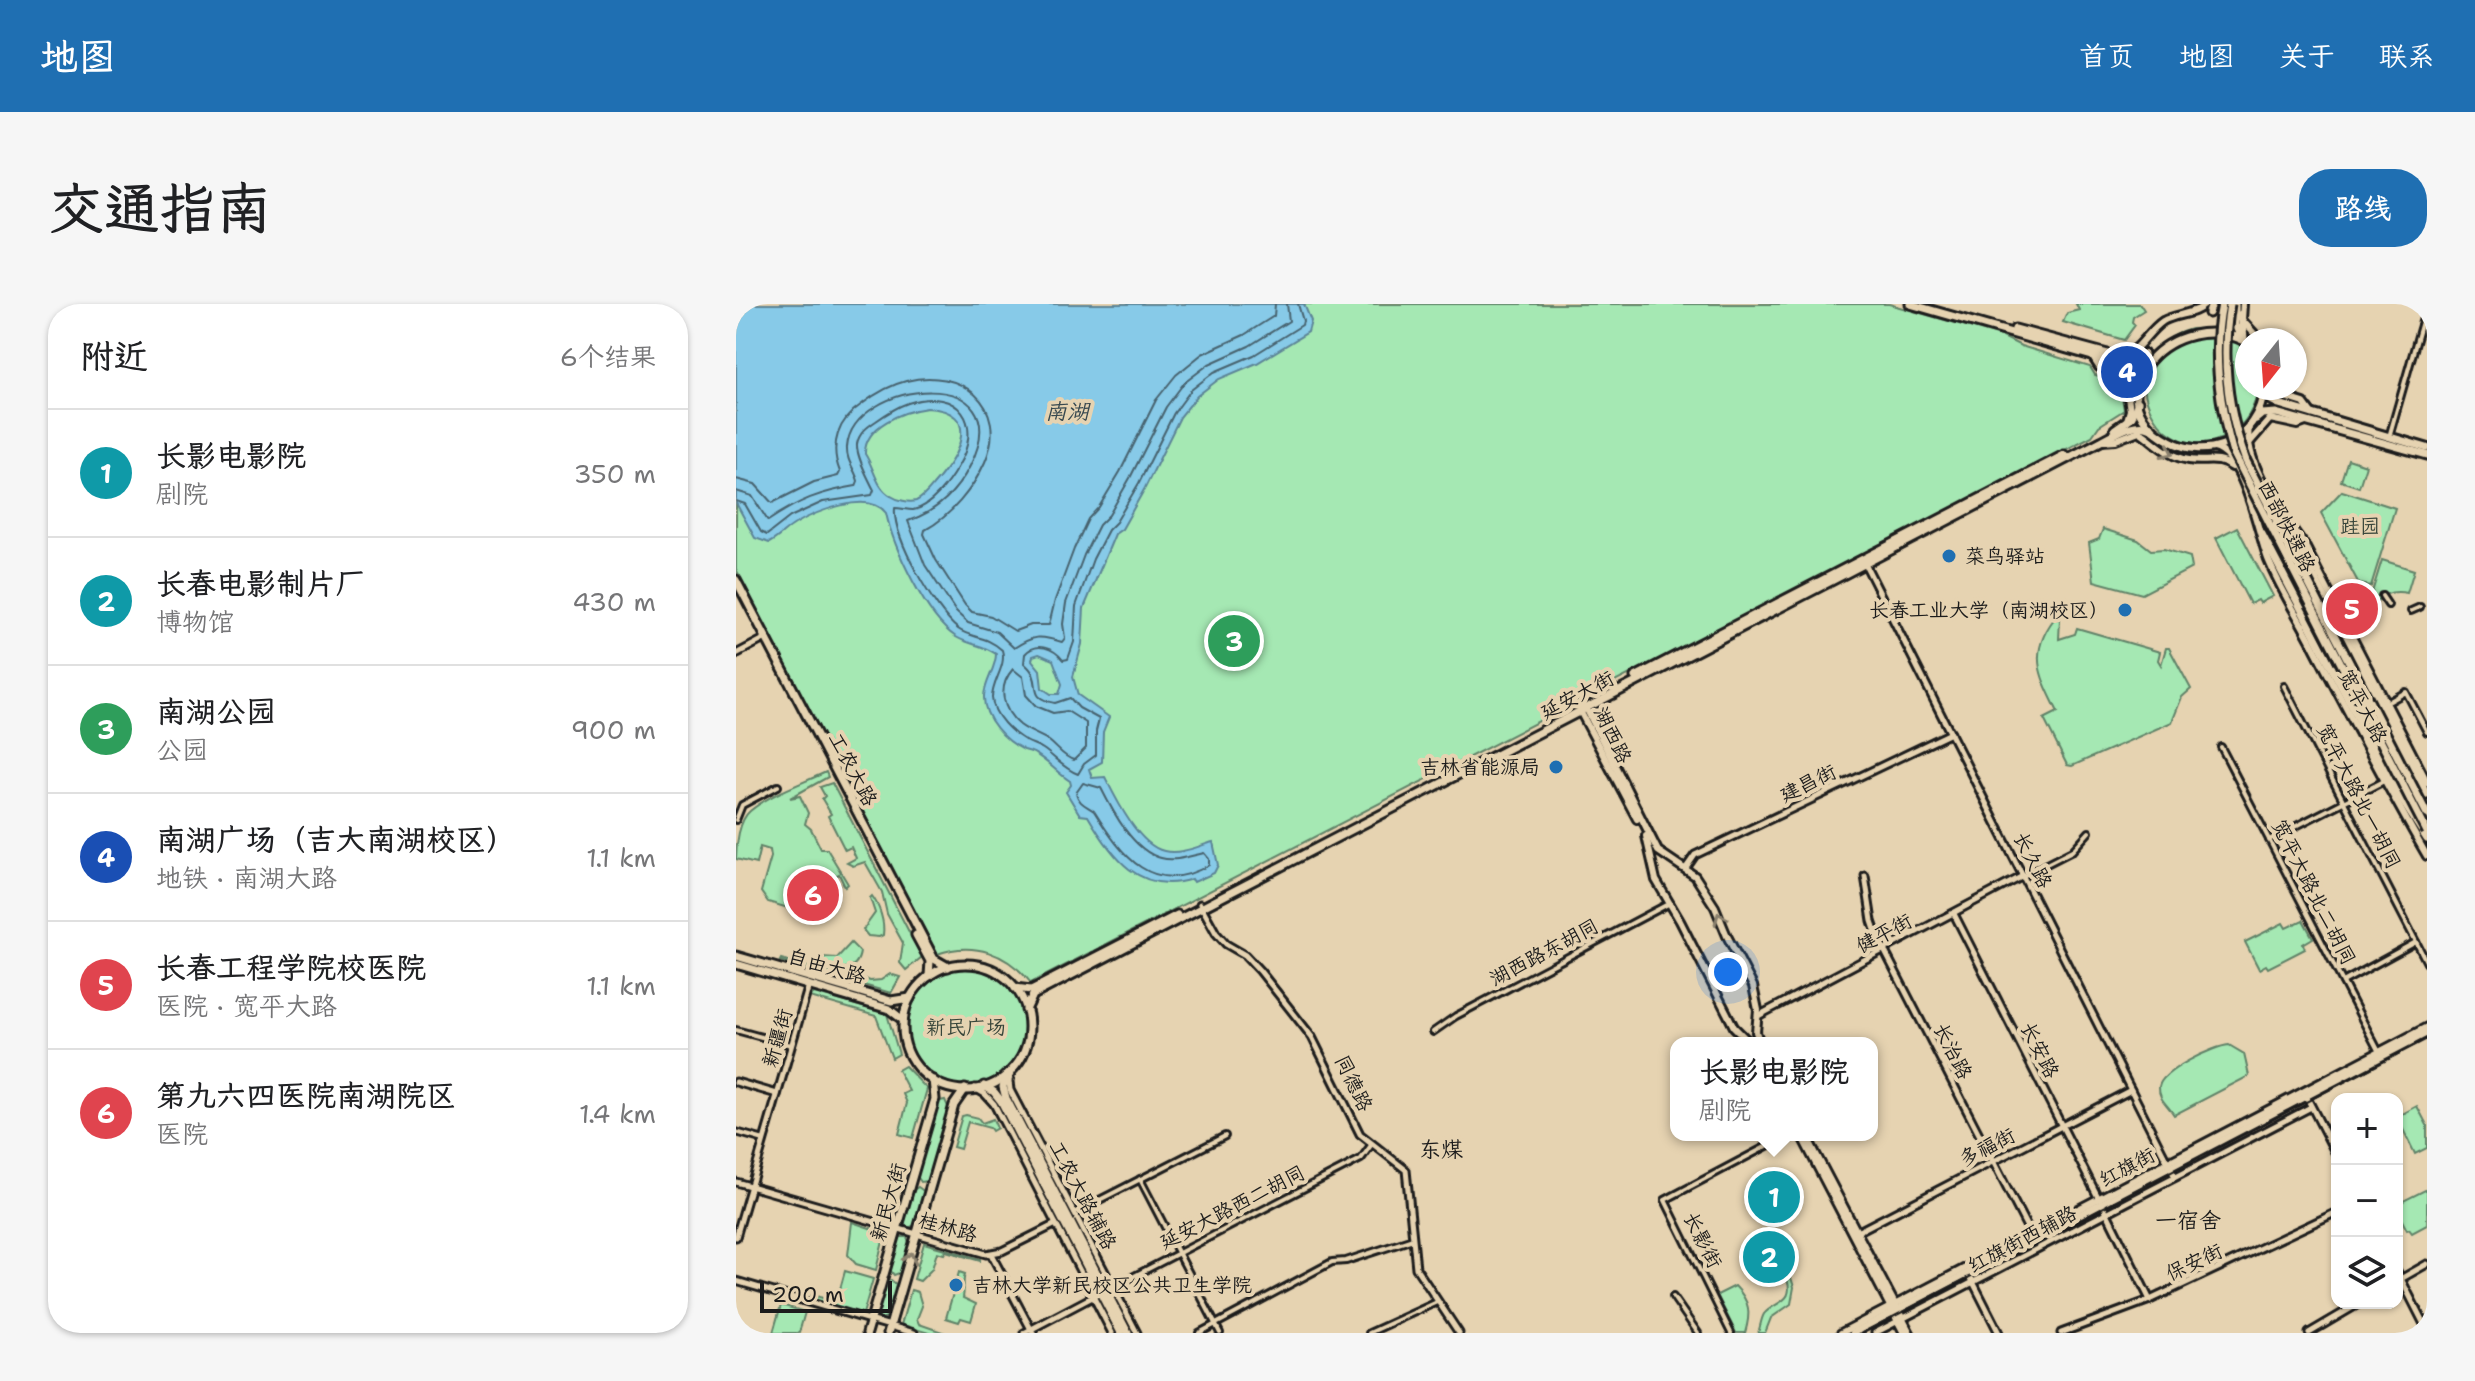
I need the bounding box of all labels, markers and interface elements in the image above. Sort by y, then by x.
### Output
text: 地图 [40,31,116,82]
text: 首页 [2079,37,2135,75]
text: 地图 [2179,37,2235,75]
text: 关于 [2279,37,2335,75]
text: 联系 [2379,37,2435,75]
button: 路线 [2299,169,2427,247]
text: 交通指南 [48,171,272,246]
north arrow [2235,328,2307,400]
text: 附近 [80,333,148,379]
text: 6个结果 [560,339,656,374]
pin: 4 [2101,342,2153,402]
water label: 南湖 [1045,397,1091,426]
text: 长影电影院 [156,435,306,476]
one-way arrow [2159,442,2174,457]
text: 1 [100,456,112,491]
text: 350 m [573,456,656,491]
text: 剧院 [156,476,208,511]
street label: 西部快速路 [2253,476,2322,577]
park label: 跬园 [2340,513,2380,539]
place label: 菜鸟驿站 [1965,543,2045,569]
marker: 菜鸟驿站 [1940,547,1958,565]
text: 长春电影制片厂 [156,563,366,604]
pin: 5 [2326,579,2378,639]
text: 2 [97,584,115,619]
text: 430 m [572,584,656,619]
place label: 长春工业大学（南湖校区） [1869,597,2109,623]
marker: 长春工业大学（南湖校区） [2116,601,2134,619]
text: 博物馆 [156,604,234,639]
pin: 3 [1208,611,1260,671]
street label: 延安大街 [1536,665,1618,725]
street label: 宽平大路 [2333,665,2394,748]
text: 南湖公园 [156,691,276,732]
street label: 湖西路 [1588,702,1638,769]
text: 3 [97,712,115,747]
text: 900 m [571,712,656,747]
street label: 宽平大路北一胡同 [2311,719,2407,873]
street label: 工农大路 [823,728,884,811]
text: 公园 [156,732,208,767]
place label: 吉林省能源局 [1420,754,1540,780]
marker: 吉林省能源局 [1547,758,1565,776]
street label: 建昌街 [1775,758,1841,808]
street label: 宽平大路北二胡同 [2266,815,2362,969]
text: 南湖广场（吉大南湖校区） [156,819,516,860]
street label: 长久路 [2008,827,2059,894]
text: 4 [97,840,115,875]
text: 1.1 km [586,840,656,875]
text: 地铁 · 南湖大路 [156,860,337,895]
pin: 6 [787,865,839,925]
street label: 健平街 [1851,907,1917,959]
street label: 湖西路东胡同 [1485,912,1603,992]
one-way arrow [1713,912,1729,926]
street label: 自由大路 [785,942,870,990]
text: 长春工程学院校医院 [156,947,426,988]
your location [1708,952,1748,992]
text: 5 [98,968,114,1003]
text: 1.1 km [586,968,656,1003]
text: 医院 · 宽平大路 [156,988,337,1023]
street label: 新疆街 [756,1006,798,1070]
park label: 新民广场 [926,1014,1006,1040]
street label: 长安路 [2015,1017,2066,1084]
street label: 长治路 [1928,1018,1979,1085]
popup [1670,1037,1878,1141]
street label: 同德路 [1329,1050,1379,1117]
text: 长影电影院 [1699,1051,1849,1092]
text: 第九六四医院南湖院区 [156,1075,456,1116]
text: 剧院 [1699,1092,1751,1127]
map controls [2331,1093,2403,1309]
button: + [2331,1093,2403,1165]
text: 6 [97,1096,115,1131]
text: 1.4 km [579,1096,656,1131]
text: 医院 [156,1116,208,1151]
street label: 多福街 [1954,1122,2020,1172]
district label: 东煤 [1419,1135,1463,1164]
street label: 工农大路辅路 [1043,1136,1123,1255]
street label: 红旗街 [2094,1141,2160,1193]
street label: 延安大路西二胡同 [1155,1159,1309,1255]
street label: 新民大街 [864,1160,912,1244]
button: − [2331,1165,2403,1237]
pin: 1 [1748,1167,1800,1227]
street label: 红旗街西辅路 [1963,1199,2082,1279]
street label: 桂林路 [916,1206,981,1248]
district label: 一宿舍 [2155,1206,2221,1235]
street label: 长影街 [1678,1207,1728,1273]
pin: 2 [1743,1227,1795,1287]
button: layers [2331,1237,2403,1309]
street label: 保安街 [2161,1238,2227,1286]
one-way arrow [901,1252,917,1266]
place label: 吉林大学新民校区公共卫生学院 [972,1272,1252,1298]
marker: 吉林大学新民校区公共卫生学院 [947,1276,965,1294]
scale bar [760,1277,892,1313]
text: 200 m [772,1280,844,1309]

